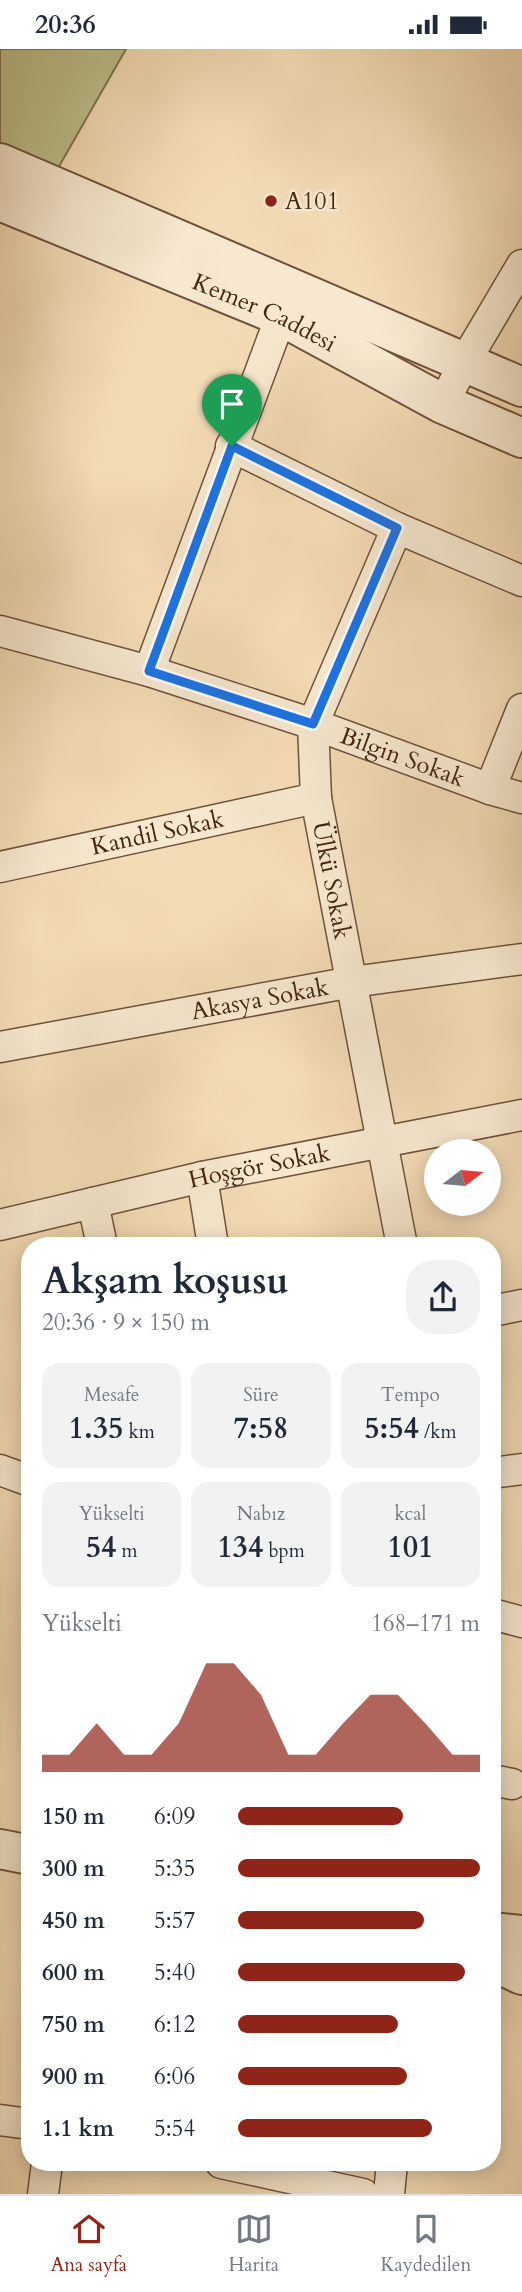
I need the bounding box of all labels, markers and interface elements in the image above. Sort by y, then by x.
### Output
text: 20:36 [35,7,96,42]
place label: A101 [285,185,339,218]
marker: A101 [263,193,279,209]
street label: Kemer Caddesi [188,265,343,360]
pin [202,374,262,446]
icon: arrive [213,385,251,423]
street label: Bilgin Sokak [336,719,470,795]
street label: Kandil Sokak [88,802,227,863]
street label: Ülkü Sokak [304,819,359,942]
street label: Akasya Sokak [188,970,331,1028]
street label: Hoşgör Sokak [185,1136,333,1196]
north arrow [424,1139,500,1216]
map controls [424,1139,501,1216]
text: Akşam koşusu [42,1255,289,1307]
button: share [406,1260,480,1334]
text: 20:36 · 9 × 150 m [42,1307,210,1338]
text: Mesafe [84,1382,139,1408]
text: Süre [243,1382,279,1408]
text: Tempo [381,1382,440,1408]
text: 1.35 [69,1408,123,1449]
text: 7:58 [234,1408,288,1449]
text: 5:54 [364,1408,419,1449]
text: km [123,1419,155,1445]
text: /km [419,1419,456,1445]
text: Yükselti [79,1501,145,1527]
text: Nabız [237,1501,285,1527]
text: kcal [394,1501,426,1527]
text: 54 [86,1527,116,1568]
text: 134 [217,1527,263,1568]
text: 101 [387,1527,433,1568]
text: m [116,1538,138,1564]
text: bpm [263,1538,305,1564]
text: Yükselti [42,1608,122,1639]
text: 168–171 m [371,1608,480,1639]
text: 150 m [42,1801,105,1832]
text: 6:09 [154,1801,195,1832]
text: 300 m [42,1853,105,1884]
text: 5:35 [154,1853,195,1884]
text: 450 m [42,1905,105,1936]
text: 5:57 [154,1905,195,1936]
text: 600 m [42,1957,105,1988]
text: 5:40 [154,1957,195,1988]
text: 750 m [42,2009,105,2040]
text: 6:12 [154,2009,195,2040]
text: 900 m [42,2061,105,2092]
text: 6:06 [154,2061,195,2092]
text: 1.1 km [42,2113,114,2144]
text: 5:54 [154,2113,195,2144]
tab: Ana sayfa [51,2210,127,2278]
tab: Harita [228,2210,279,2278]
tab: Kaydedilen [380,2210,471,2278]

